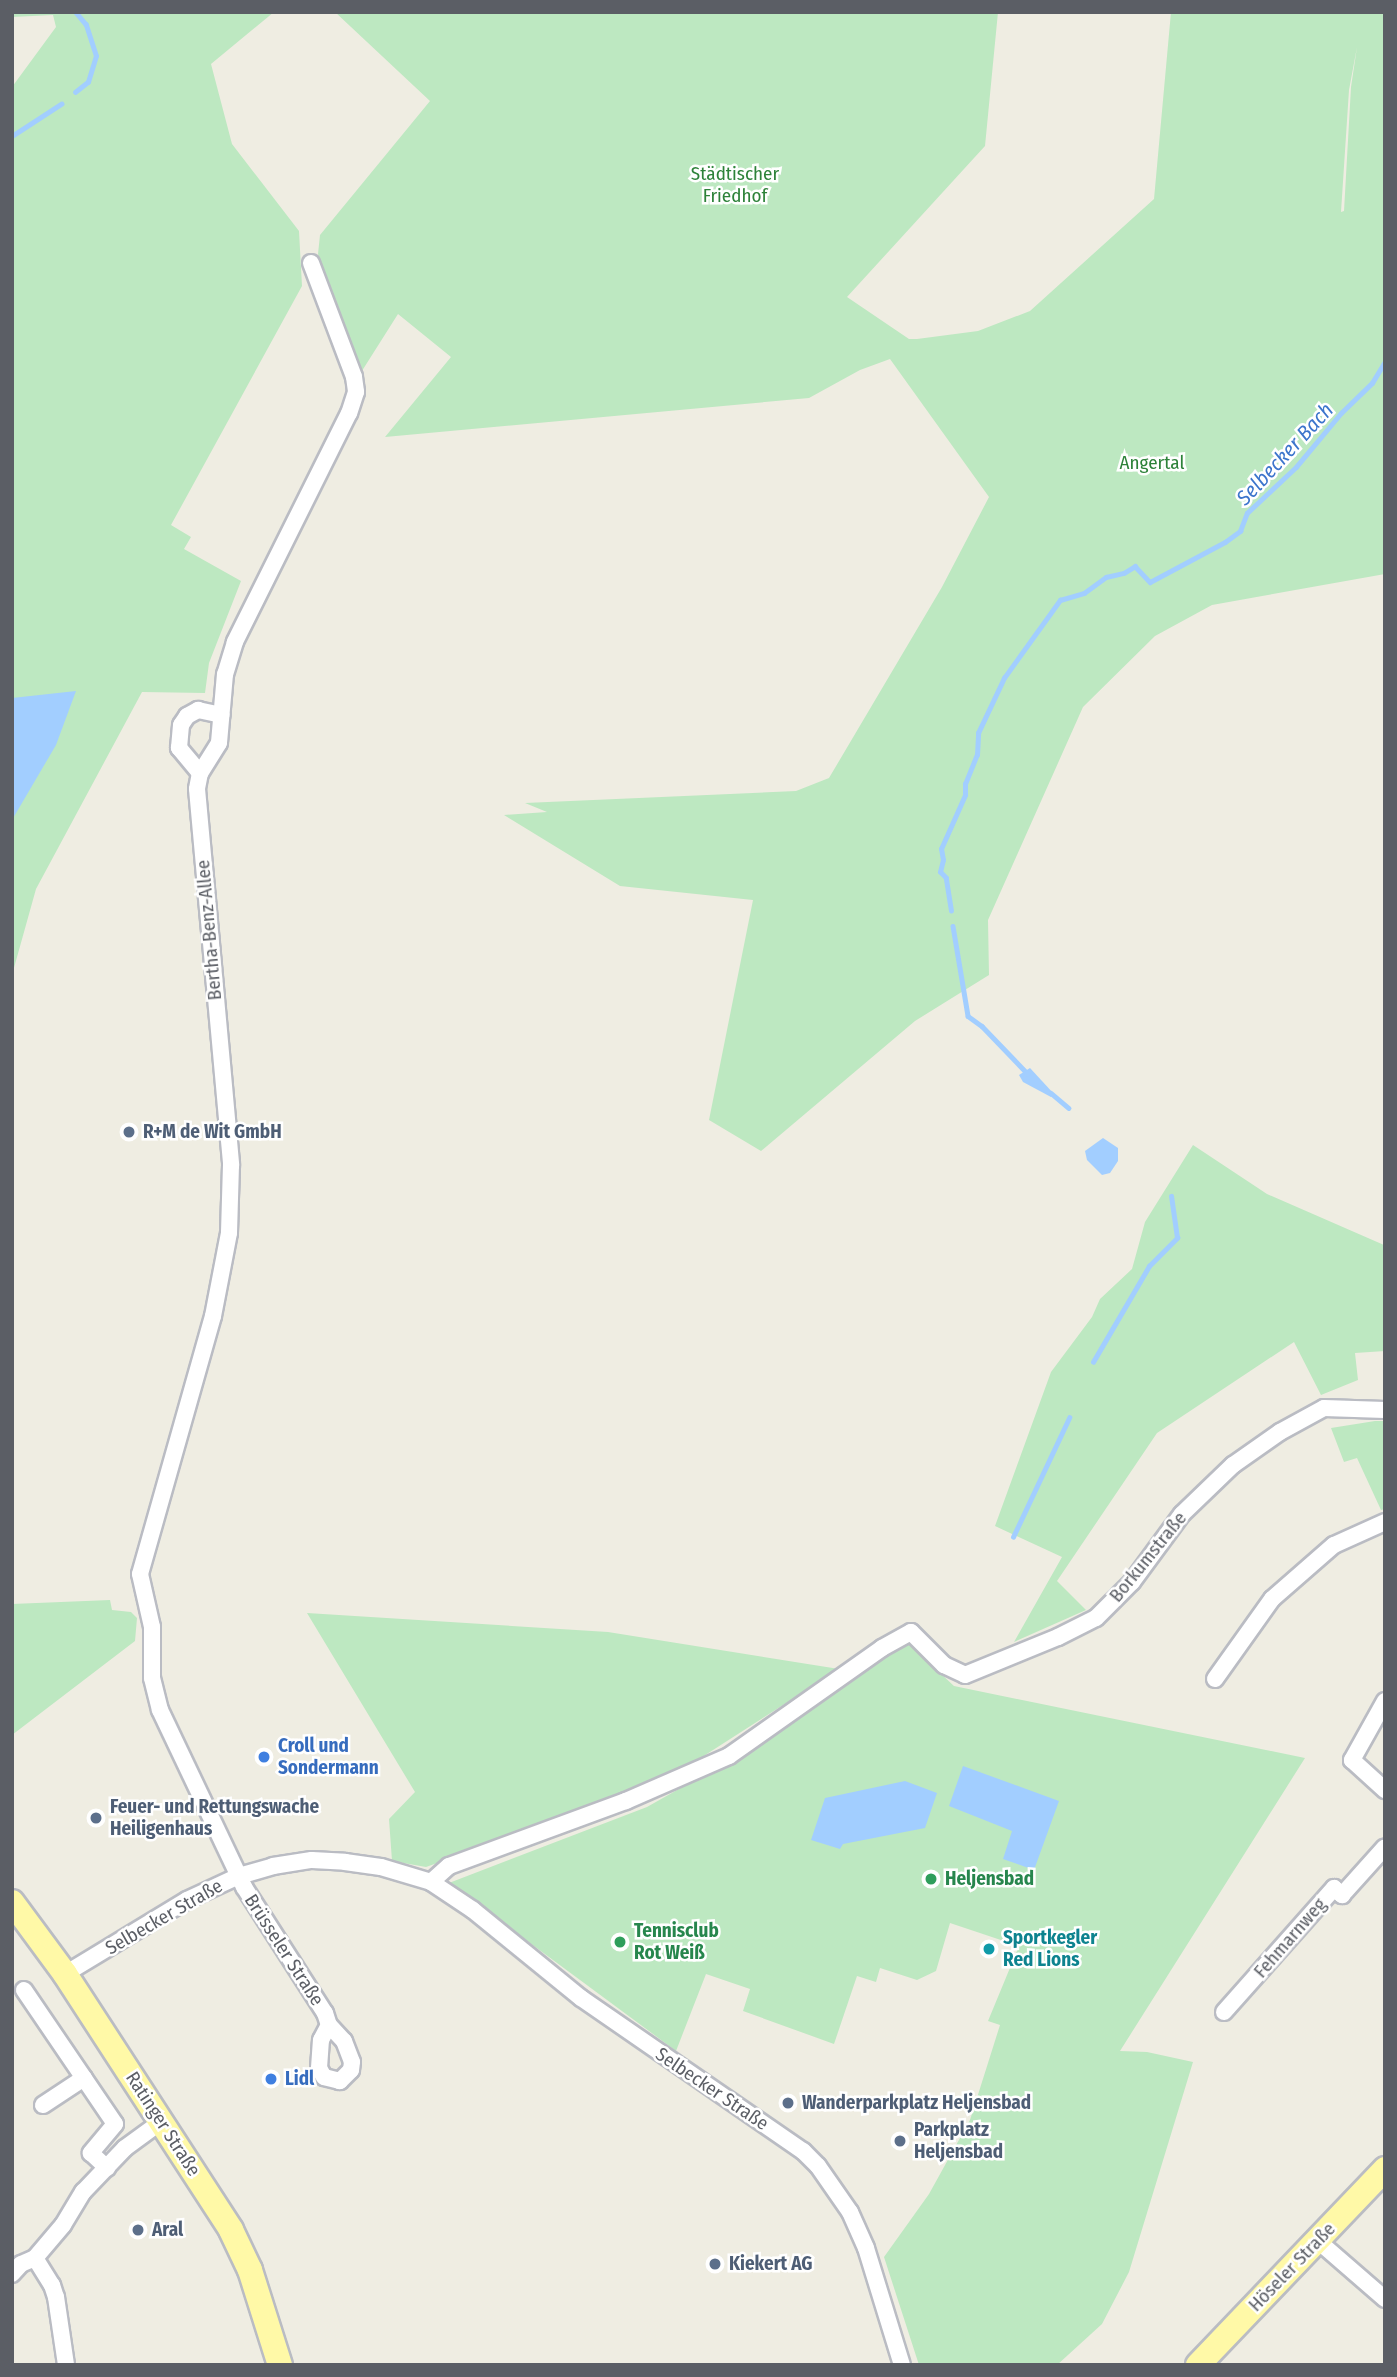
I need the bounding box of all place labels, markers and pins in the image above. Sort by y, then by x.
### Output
place label: R+M de Wit GmbH [143,1121,282,1143]
marker: R+M de Wit GmbH [121,1124,137,1140]
place label: Croll und Sondermann [278,1735,379,1779]
marker: Croll und Sondermann [256,1749,272,1765]
place label: Feuer- und Rettungswache Heiligenhaus [110,1796,319,1840]
marker: Feuer- und Rettungswache Heiligenhaus [88,1810,104,1826]
place label: Heljensbad [945,1868,1034,1890]
marker: Heljensbad [923,1871,939,1887]
place label: Tennisclub Rot Weiß [634,1920,719,1964]
place label: Sportkegler Red Lions [1003,1927,1097,1971]
marker: Tennisclub Rot Weiß [612,1934,628,1950]
marker: Sportkegler Red Lions [981,1941,997,1957]
place label: Lidl [285,2068,314,2090]
marker: Lidl [263,2071,279,2087]
place label: Wanderparkplatz Heljensbad [802,2092,1031,2114]
marker: Wanderparkplatz Heljensbad [780,2095,796,2111]
place label: Parkplatz Heljensbad [914,2119,1003,2163]
marker: Parkplatz Heljensbad [892,2133,908,2149]
place label: Aral [152,2219,183,2241]
marker: Aral [130,2222,146,2238]
place label: Kiekert AG [729,2253,813,2275]
marker: Kiekert AG [707,2256,723,2272]

